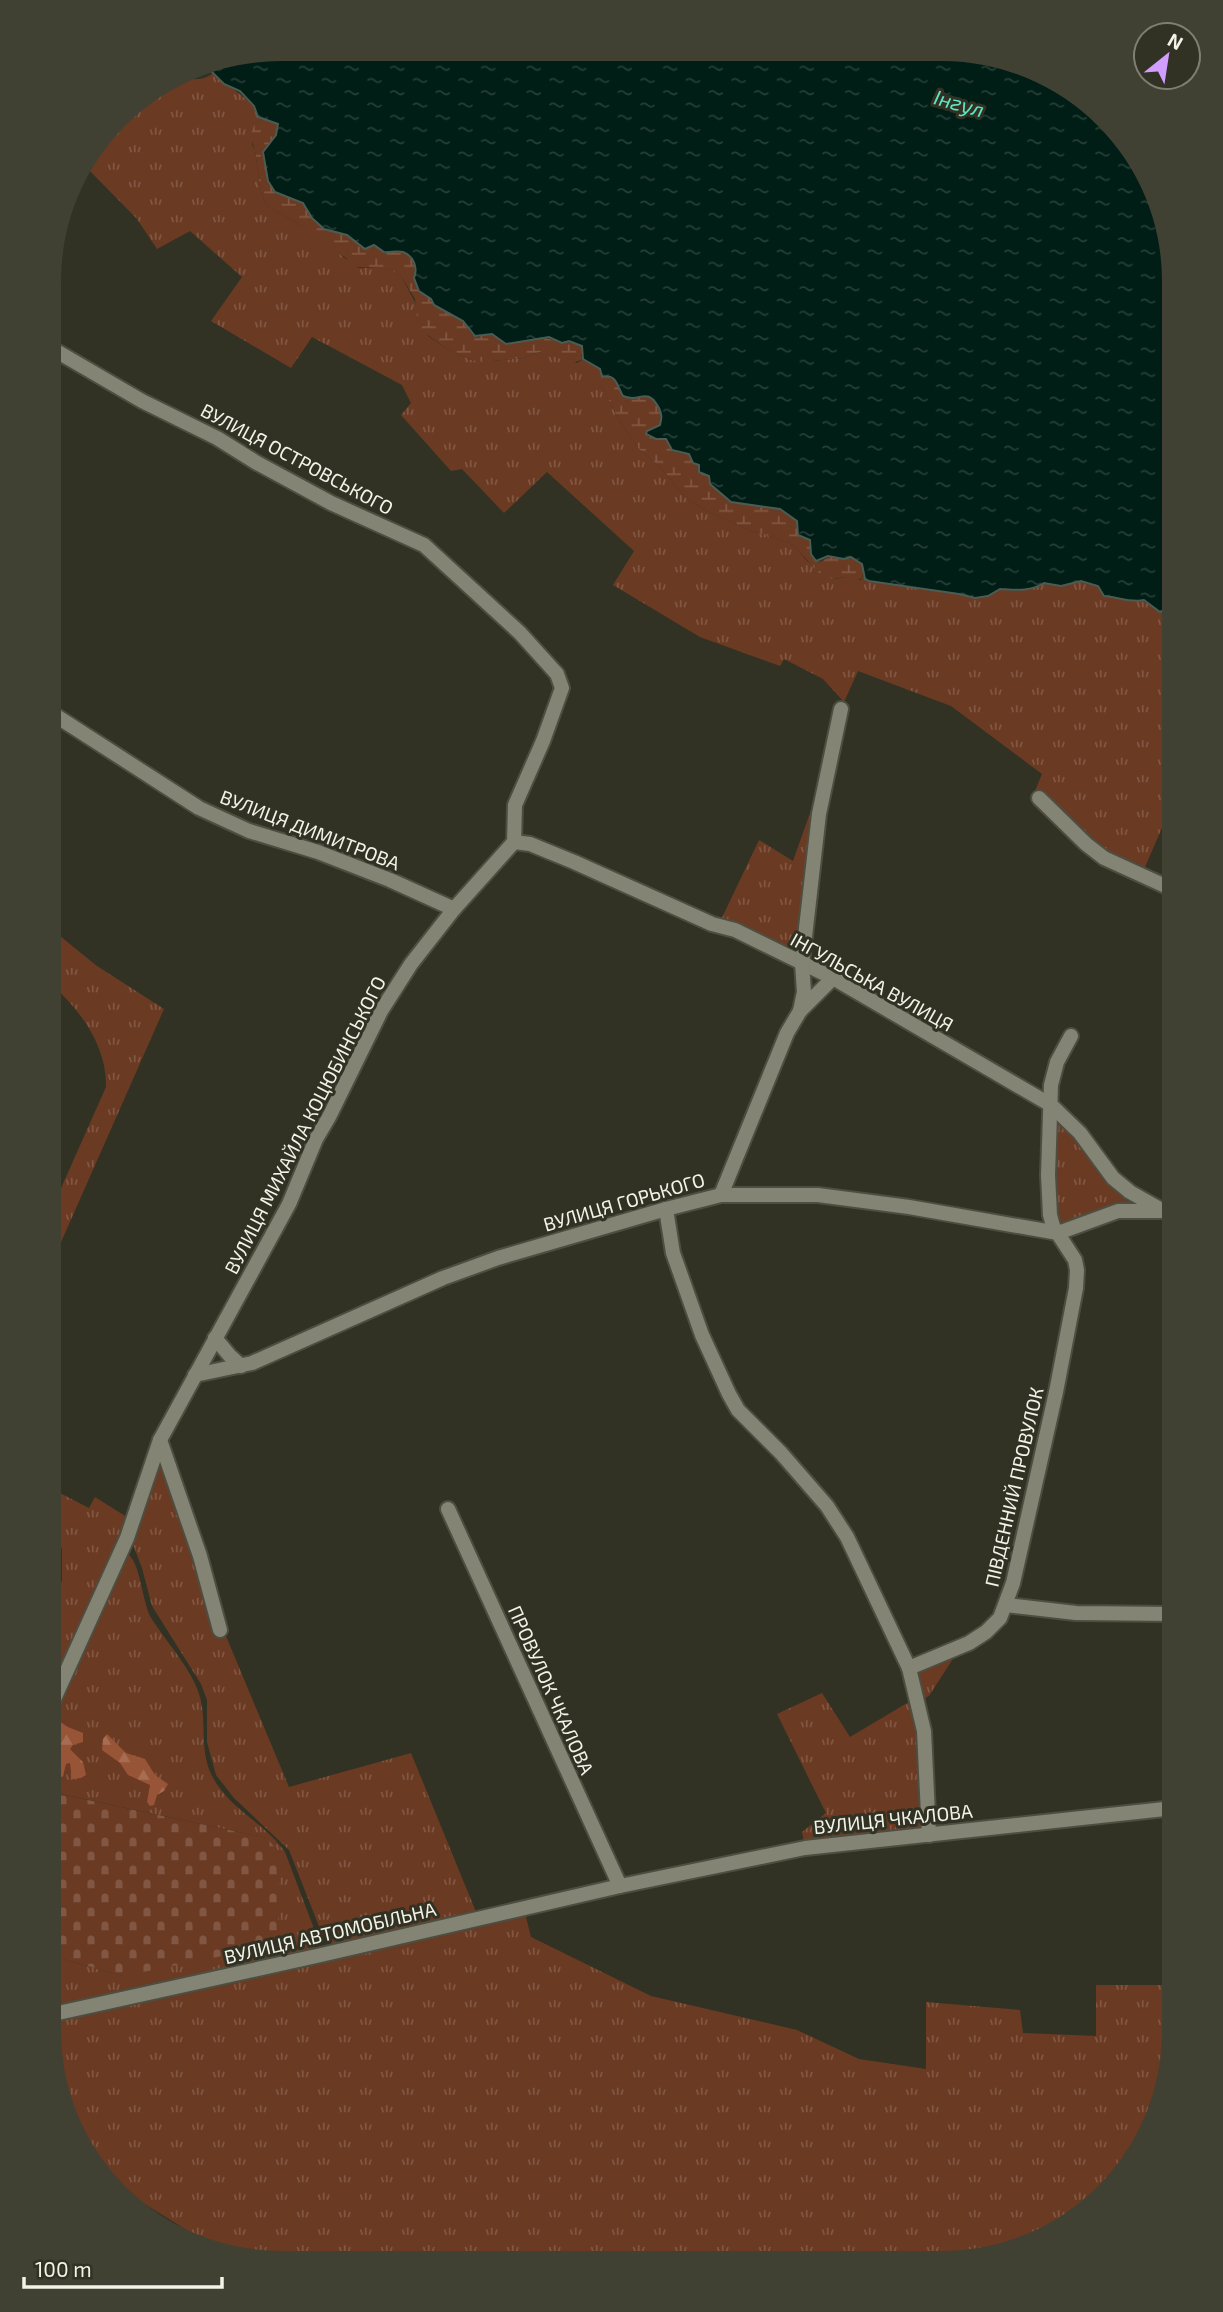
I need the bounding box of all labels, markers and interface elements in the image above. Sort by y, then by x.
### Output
north arrow [1132,21,1202,91]
text: N [1164,27,1187,54]
water label: Інгул [931,83,988,122]
street label: ВУЛИЦЯ ОСТРОВСЬКОГО [197,398,397,519]
street label: ВУЛИЦЯ ДИМИТРОВА [217,785,404,875]
street label: ІНГУЛЬСЬКА ВУЛИЦЯ [787,927,958,1036]
street label: ВУЛИЦЯ МИХАЙЛА КОЦЮБИНСЬКОГО [219,972,390,1278]
street label: ВУЛИЦЯ ГОРЬКОГО [540,1167,707,1236]
street label: ПІВДЕННИЙ ПРОВУЛОК [979,1385,1048,1589]
street label: ПРОВУЛОК ЧКАЛОВА [504,1602,599,1778]
street label: ВУЛИЦЯ ЧКАЛОВА [812,1799,974,1838]
street label: ВУЛИЦЯ АВТОМОБІЛЬНА [222,1897,438,1968]
scale bar [24,2246,222,2290]
text: 100 m [35,2256,92,2281]

